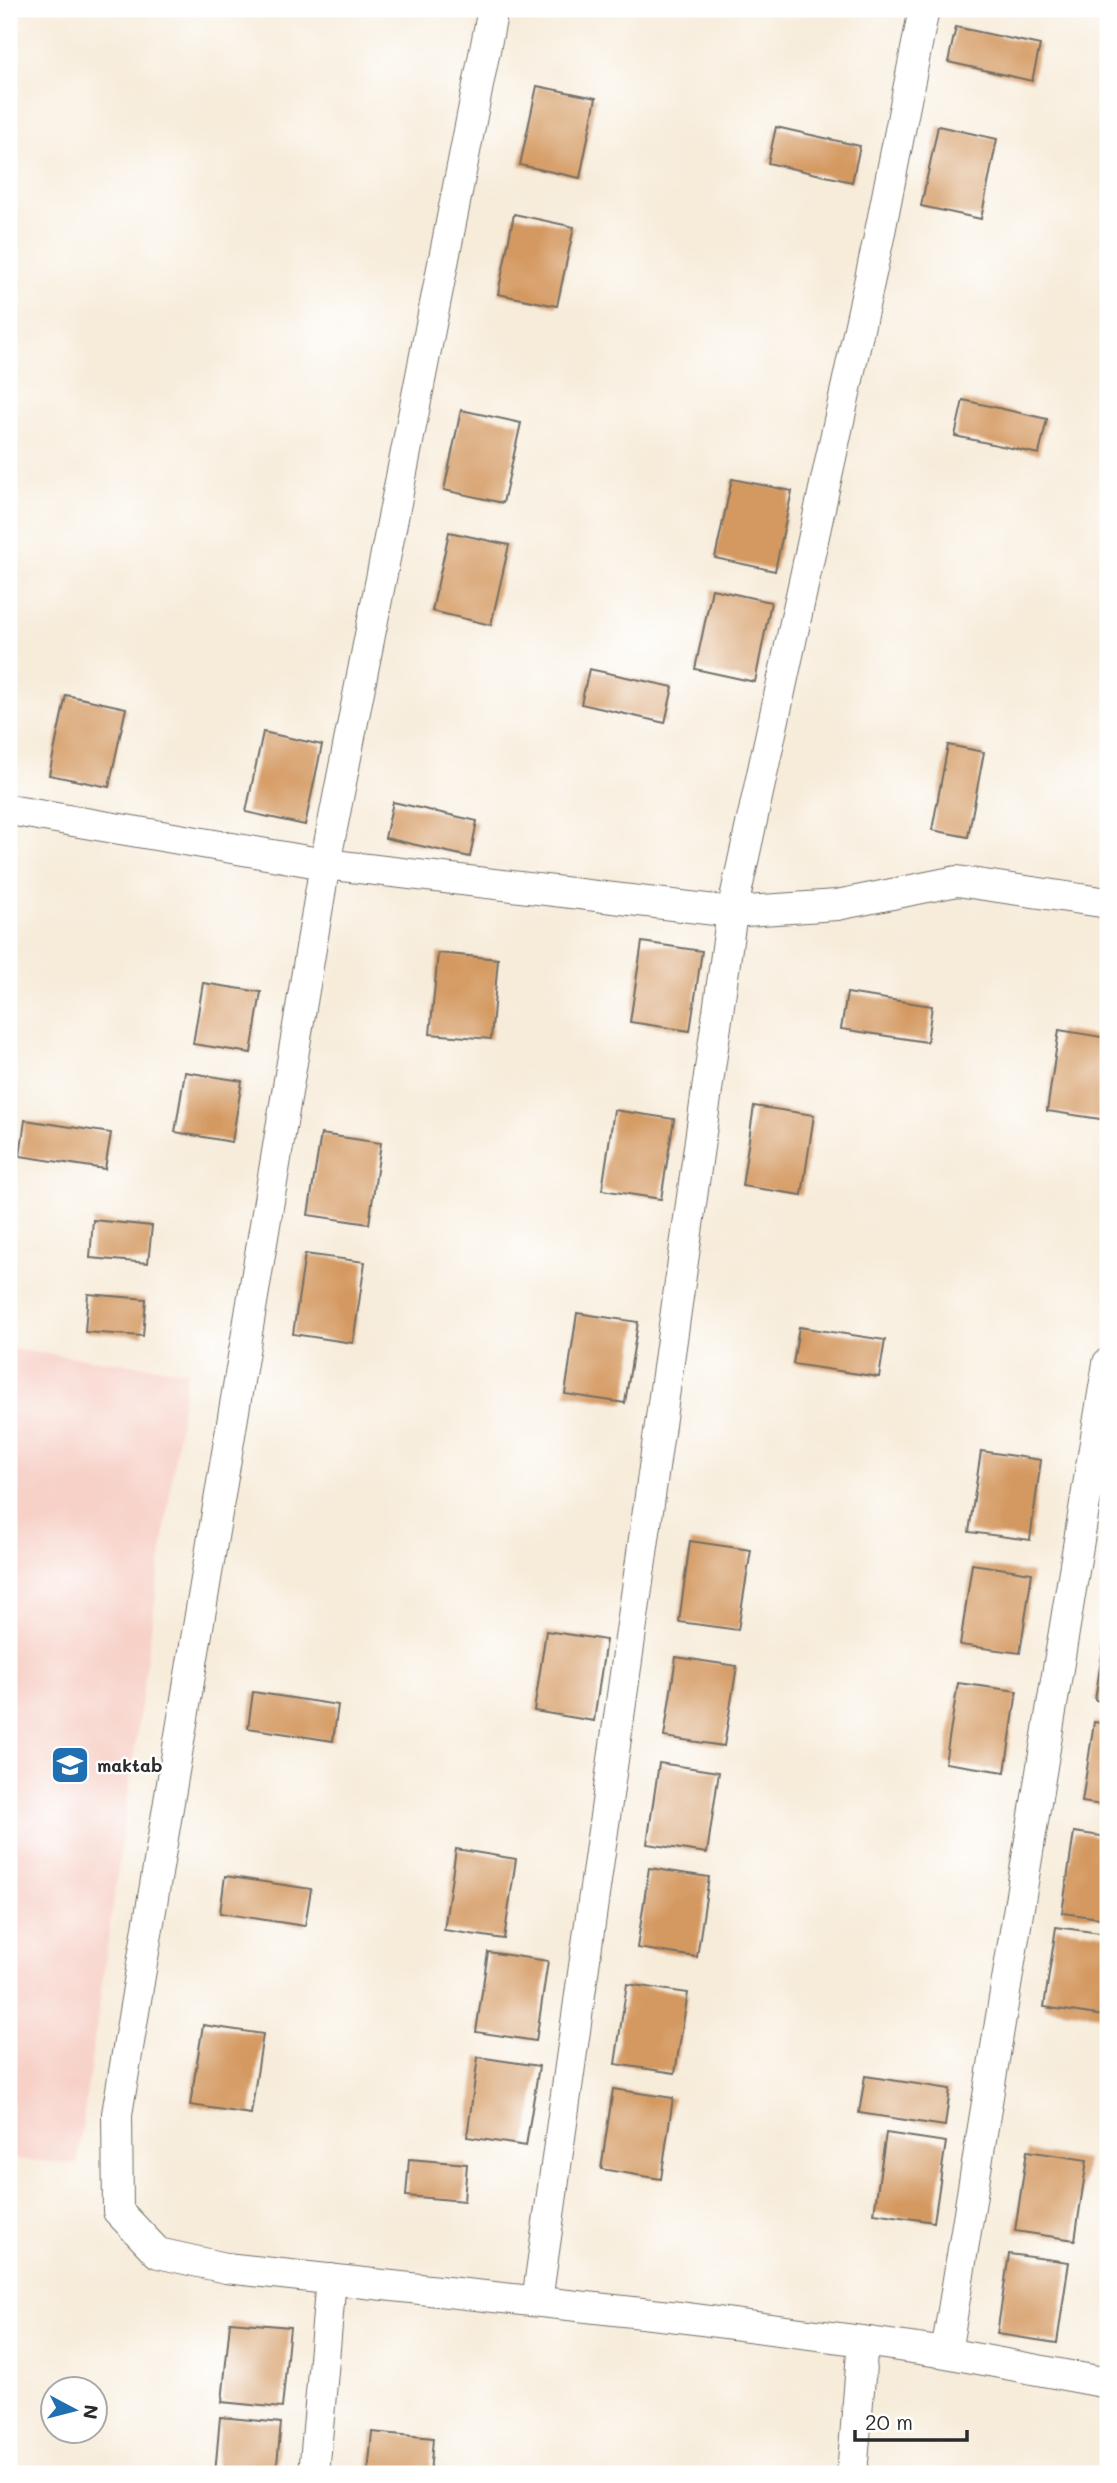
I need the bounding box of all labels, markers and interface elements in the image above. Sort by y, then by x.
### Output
school or university icon: maktab [49,1744,91,1786]
place label: maktab [97,1753,163,1777]
north arrow [38,2374,108,2444]
scale bar [855,2399,967,2443]
text: N [78,2403,105,2421]
text: 20 m [865,2408,913,2435]

